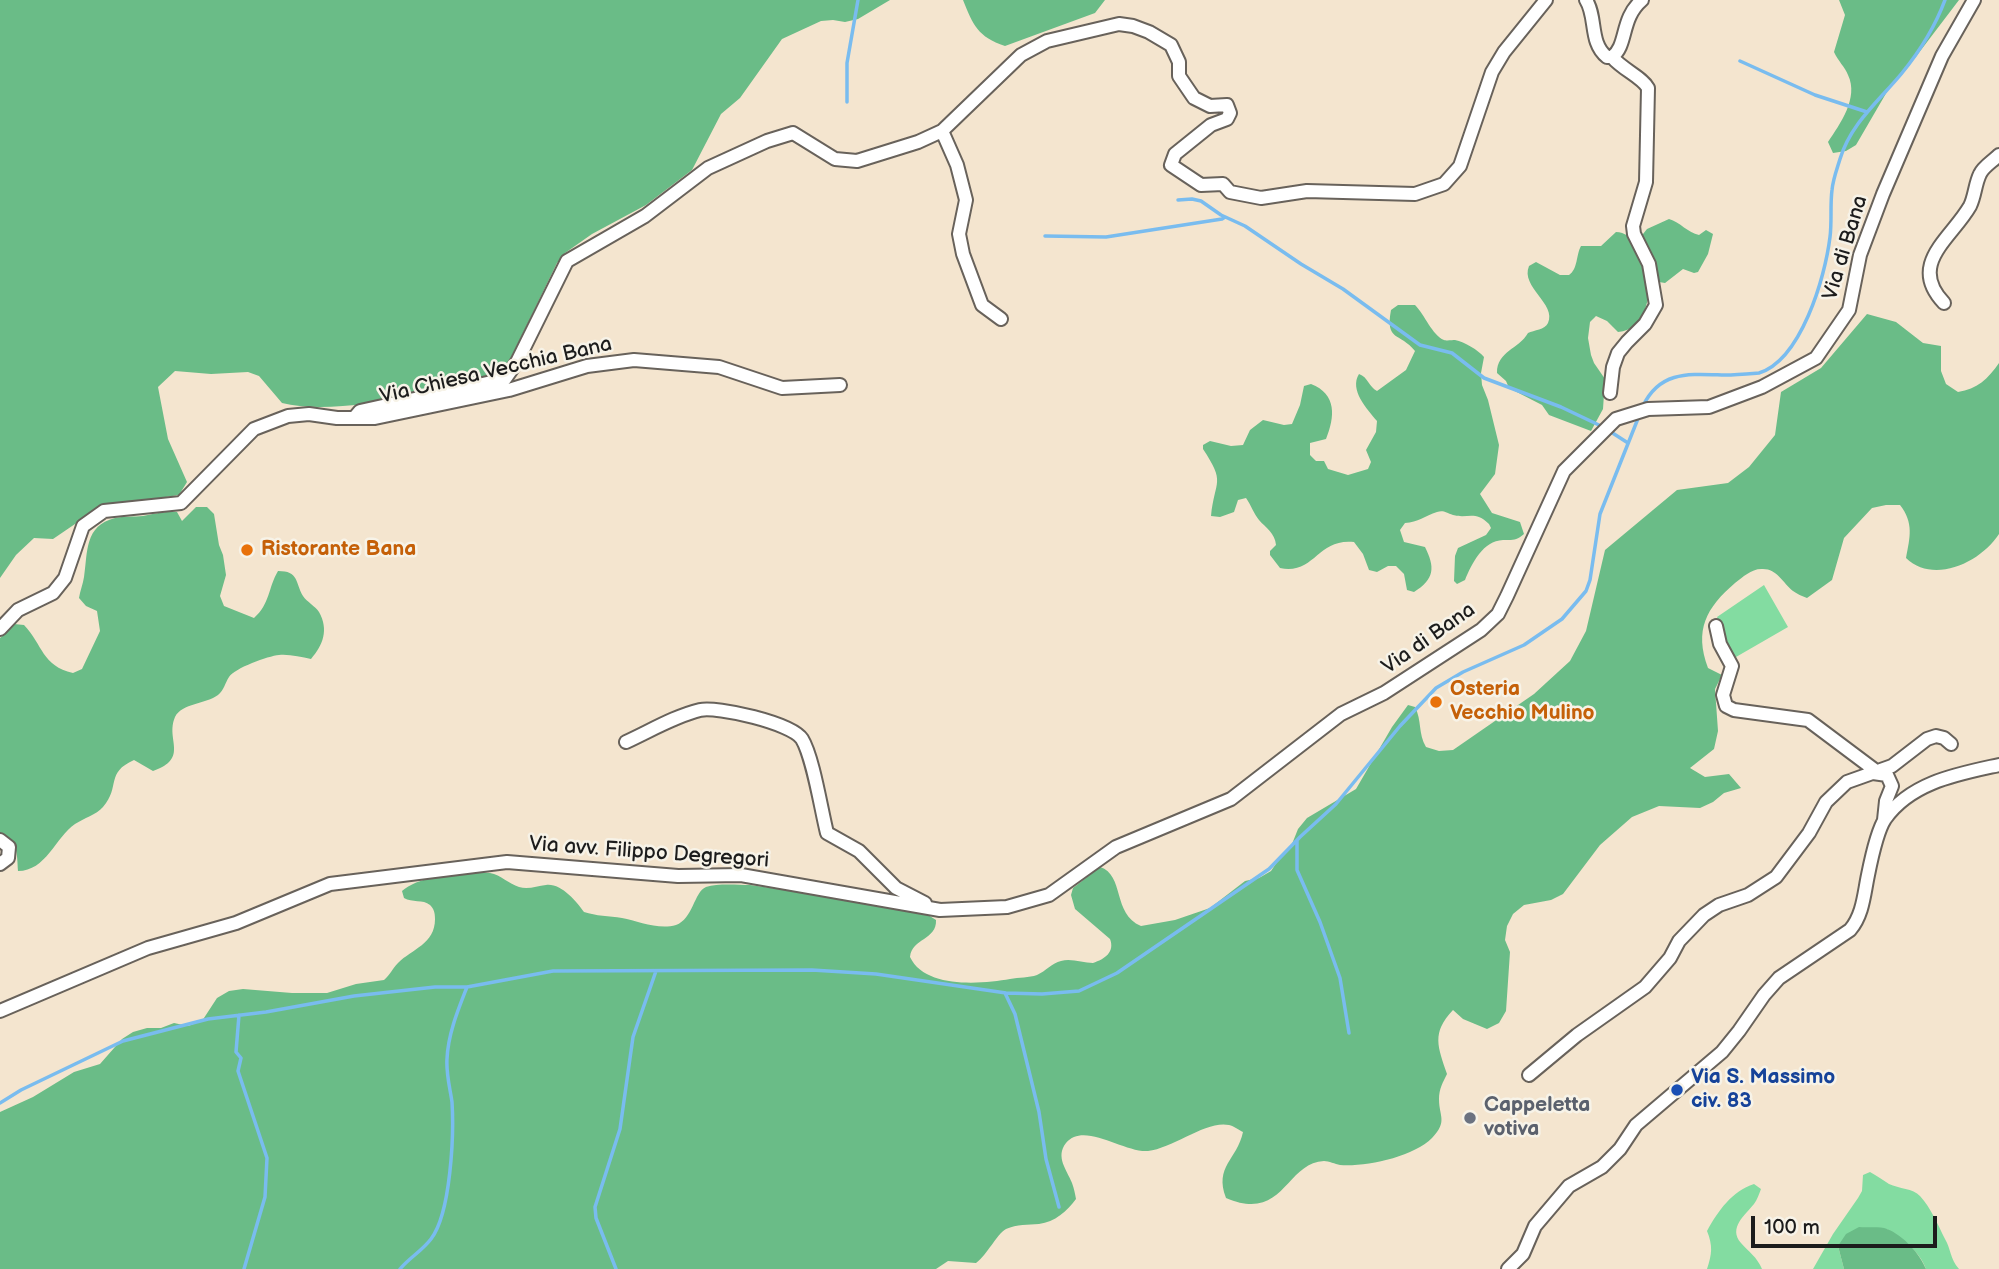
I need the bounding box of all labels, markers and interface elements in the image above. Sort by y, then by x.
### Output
street label: Via di Bana [1818,193,1874,303]
street label: Via Chiesa Vecchia Bana [377,332,615,410]
place label: Ristorante Bana [261,537,416,563]
marker: Ristorante Bana [239,542,255,558]
street label: Via di Bana [1378,598,1480,680]
place label: Osteria Vecchio Mulino [1450,677,1595,727]
marker: Osteria Vecchio Mulino [1428,694,1444,710]
street label: Via avv. Filippo Degregori [528,832,770,874]
place label: Via S. Massimo civ. 83 [1691,1065,1835,1115]
marker: Via S. Massimo civ. 83 [1669,1082,1685,1098]
place label: Cappeletta votiva [1484,1093,1590,1143]
marker: Cappeletta votiva [1462,1110,1478,1126]
scale bar [1754,1202,1940,1246]
text: 100 m [1764,1215,1820,1240]

